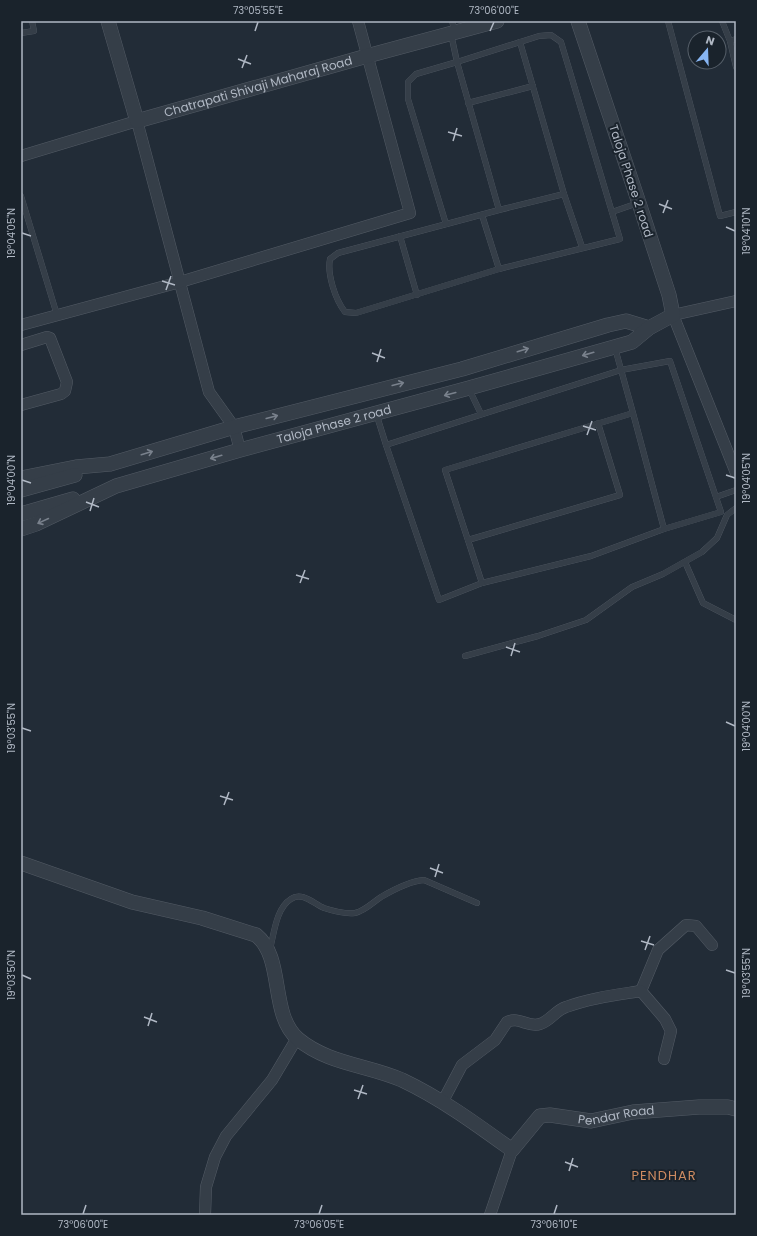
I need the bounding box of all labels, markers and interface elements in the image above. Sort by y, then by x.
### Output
text: 73°05'55"E [233,3,283,18]
text: 73°06'00"E [469,3,519,18]
north arrow [687,30,727,70]
text: N [704,32,717,49]
street label: Chatrapati Shivaji Maharaj Road [162,52,354,121]
street label: Taloja Phase 2 road [605,122,658,239]
text: 19°04'10"N [739,207,754,255]
text: 19°04'05"N [4,208,19,258]
one-way arrow [517,346,530,353]
one-way arrow [582,351,595,358]
one-way arrow [391,380,404,388]
one-way arrow [444,390,457,398]
street label: Taloja Phase 2 road [275,400,393,448]
one-way arrow [265,413,278,420]
one-way arrow [141,449,154,456]
text: 19°04'05"N [739,453,754,503]
one-way arrow [210,454,223,461]
text: 19°04'00"N [4,455,19,505]
one-way arrow [37,518,49,525]
text: 19°04'00"N [739,701,754,751]
text: 19°03'55"N [4,703,19,753]
text: 19°03'55"N [739,948,754,998]
text: 19°03'50"N [4,950,19,1000]
street label: Pendar Road [577,1101,655,1129]
district label: PENDHAR [631,1166,697,1185]
text: 73°06'00"E [58,1217,108,1232]
text: 73°06'05"E [294,1217,344,1232]
text: 73°06'10"E [530,1217,578,1232]

